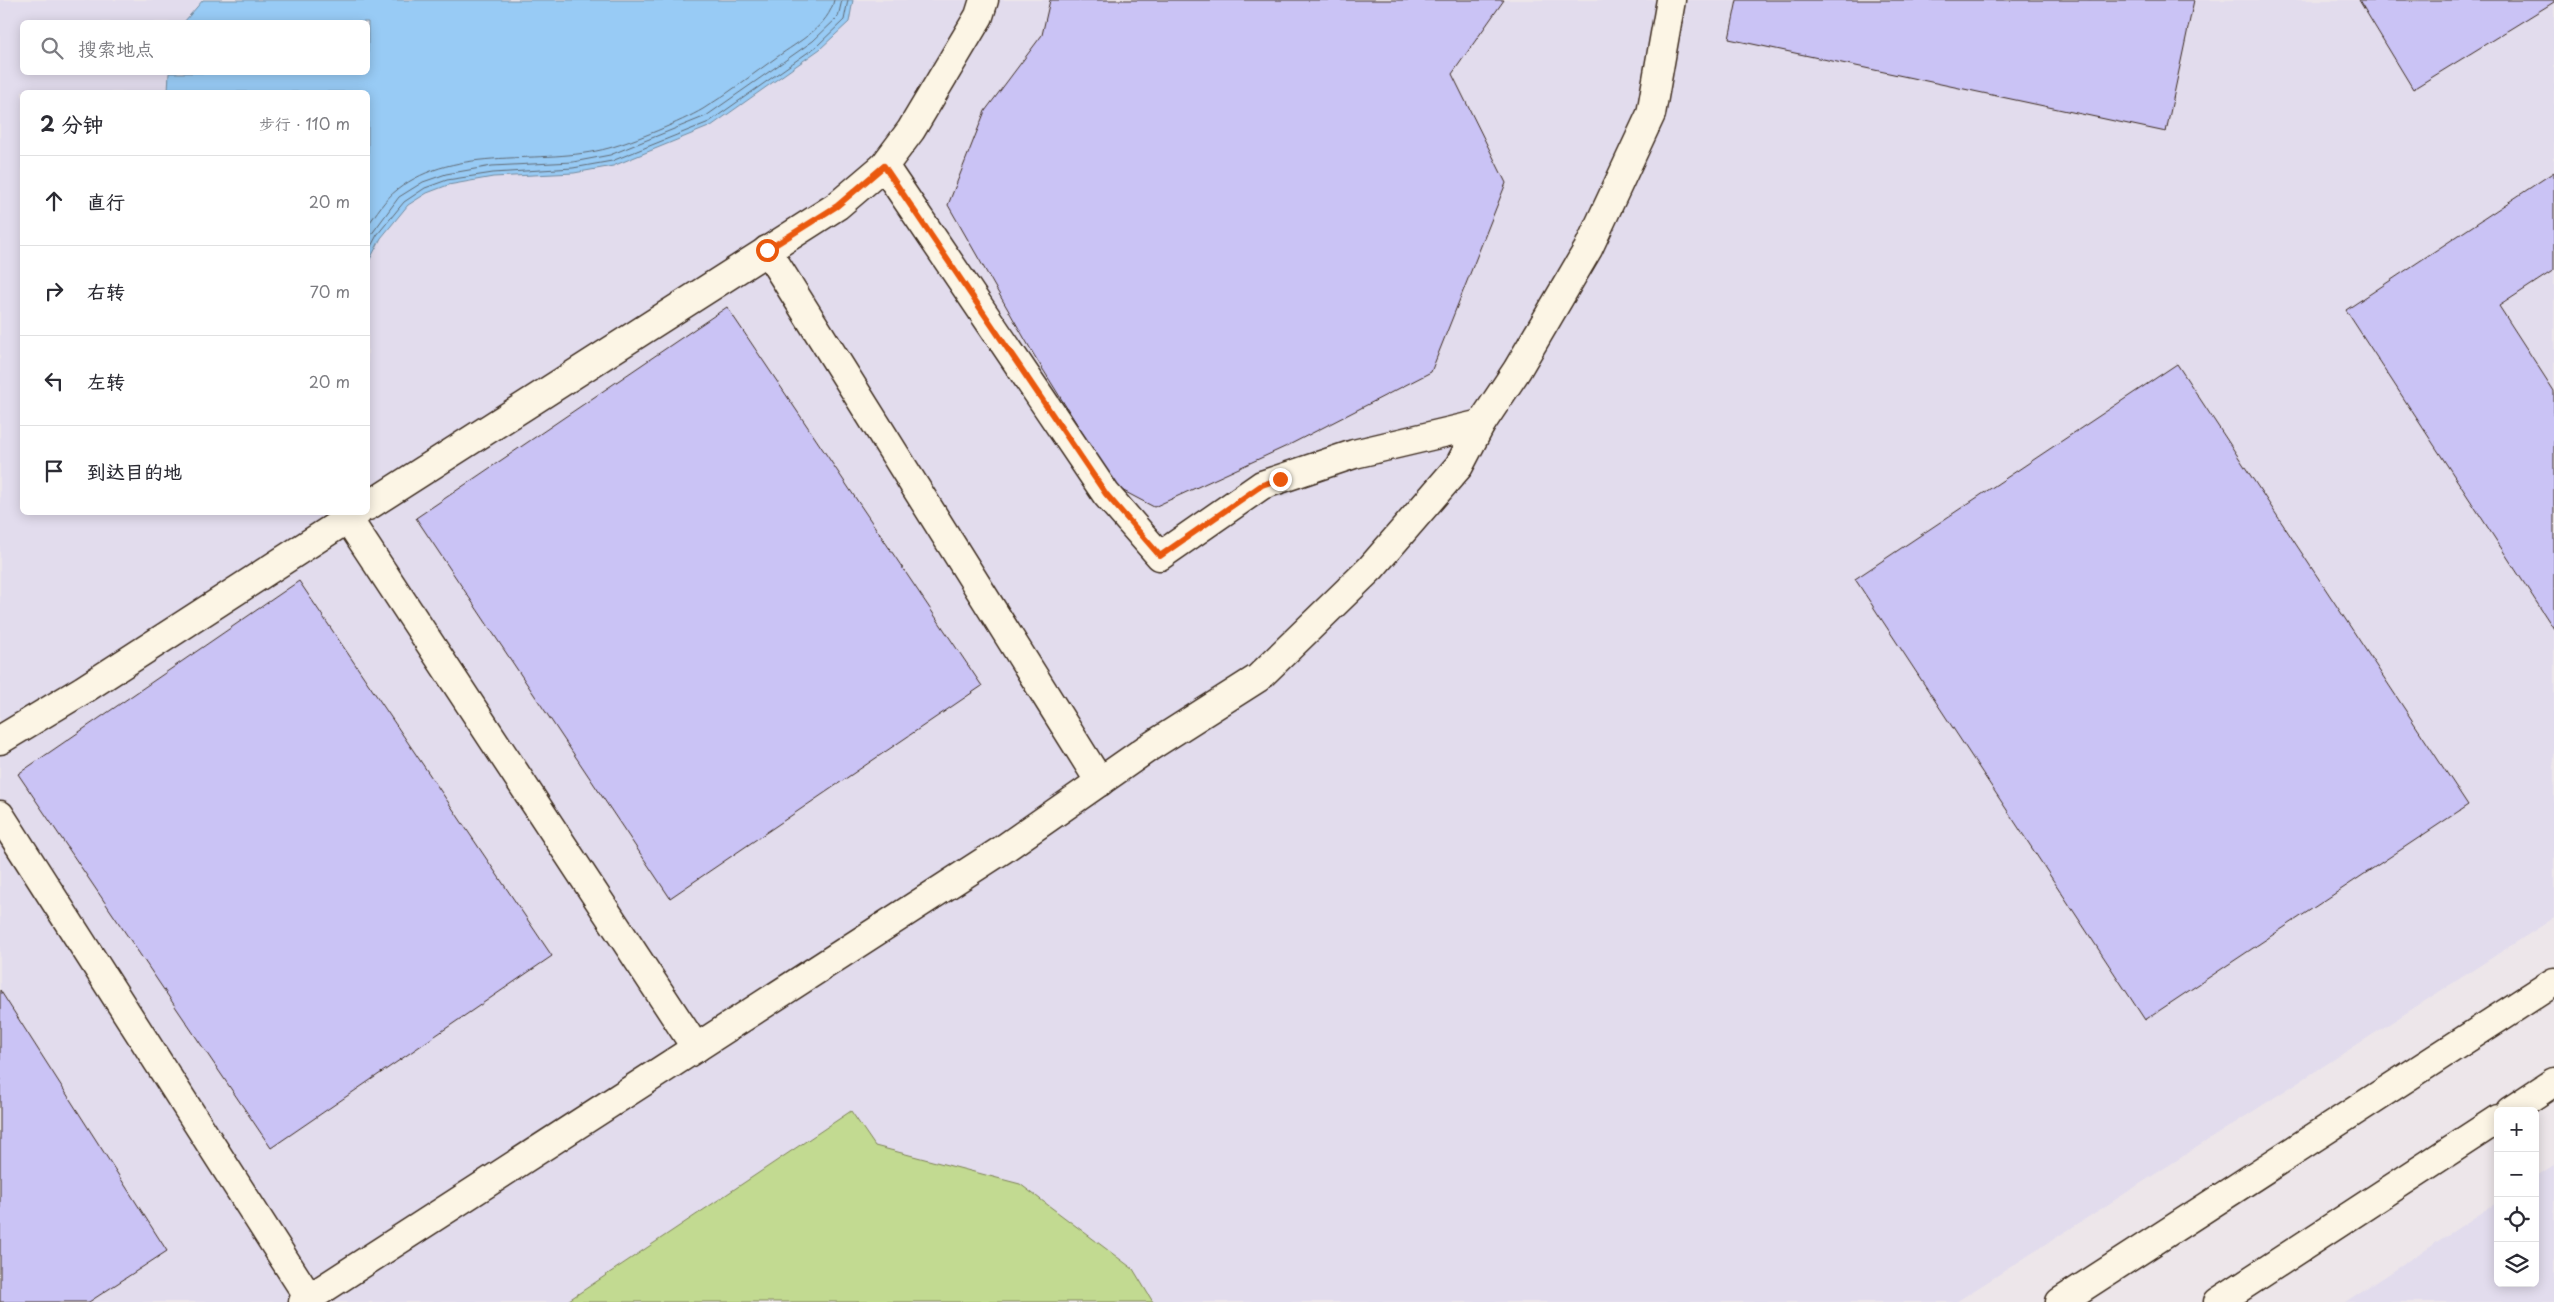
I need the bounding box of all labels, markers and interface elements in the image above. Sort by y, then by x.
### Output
search box [20,20,370,75]
icon: search [38,34,66,62]
text: 搜索地点 [78,34,154,62]
text: 2 分钟 [40,107,103,139]
text: 步行 · 110 m [259,111,350,135]
icon: ahead [40,187,68,215]
text: 直行 [87,187,125,215]
text: 20 m [309,189,350,213]
route start [756,239,779,262]
icon: right [40,277,68,305]
text: 右转 [87,277,125,305]
text: 70 m [310,279,350,303]
icon: left [40,367,68,395]
text: 左转 [87,367,125,395]
text: 20 m [309,369,350,393]
icon: arrive [40,457,68,485]
text: 到达目的地 [87,457,182,485]
route end [1269,468,1292,491]
map controls [2494,1107,2539,1287]
button: + [2494,1107,2539,1152]
button: − [2494,1152,2539,1197]
button: locate [2494,1197,2539,1242]
button: layers [2494,1242,2539,1287]

